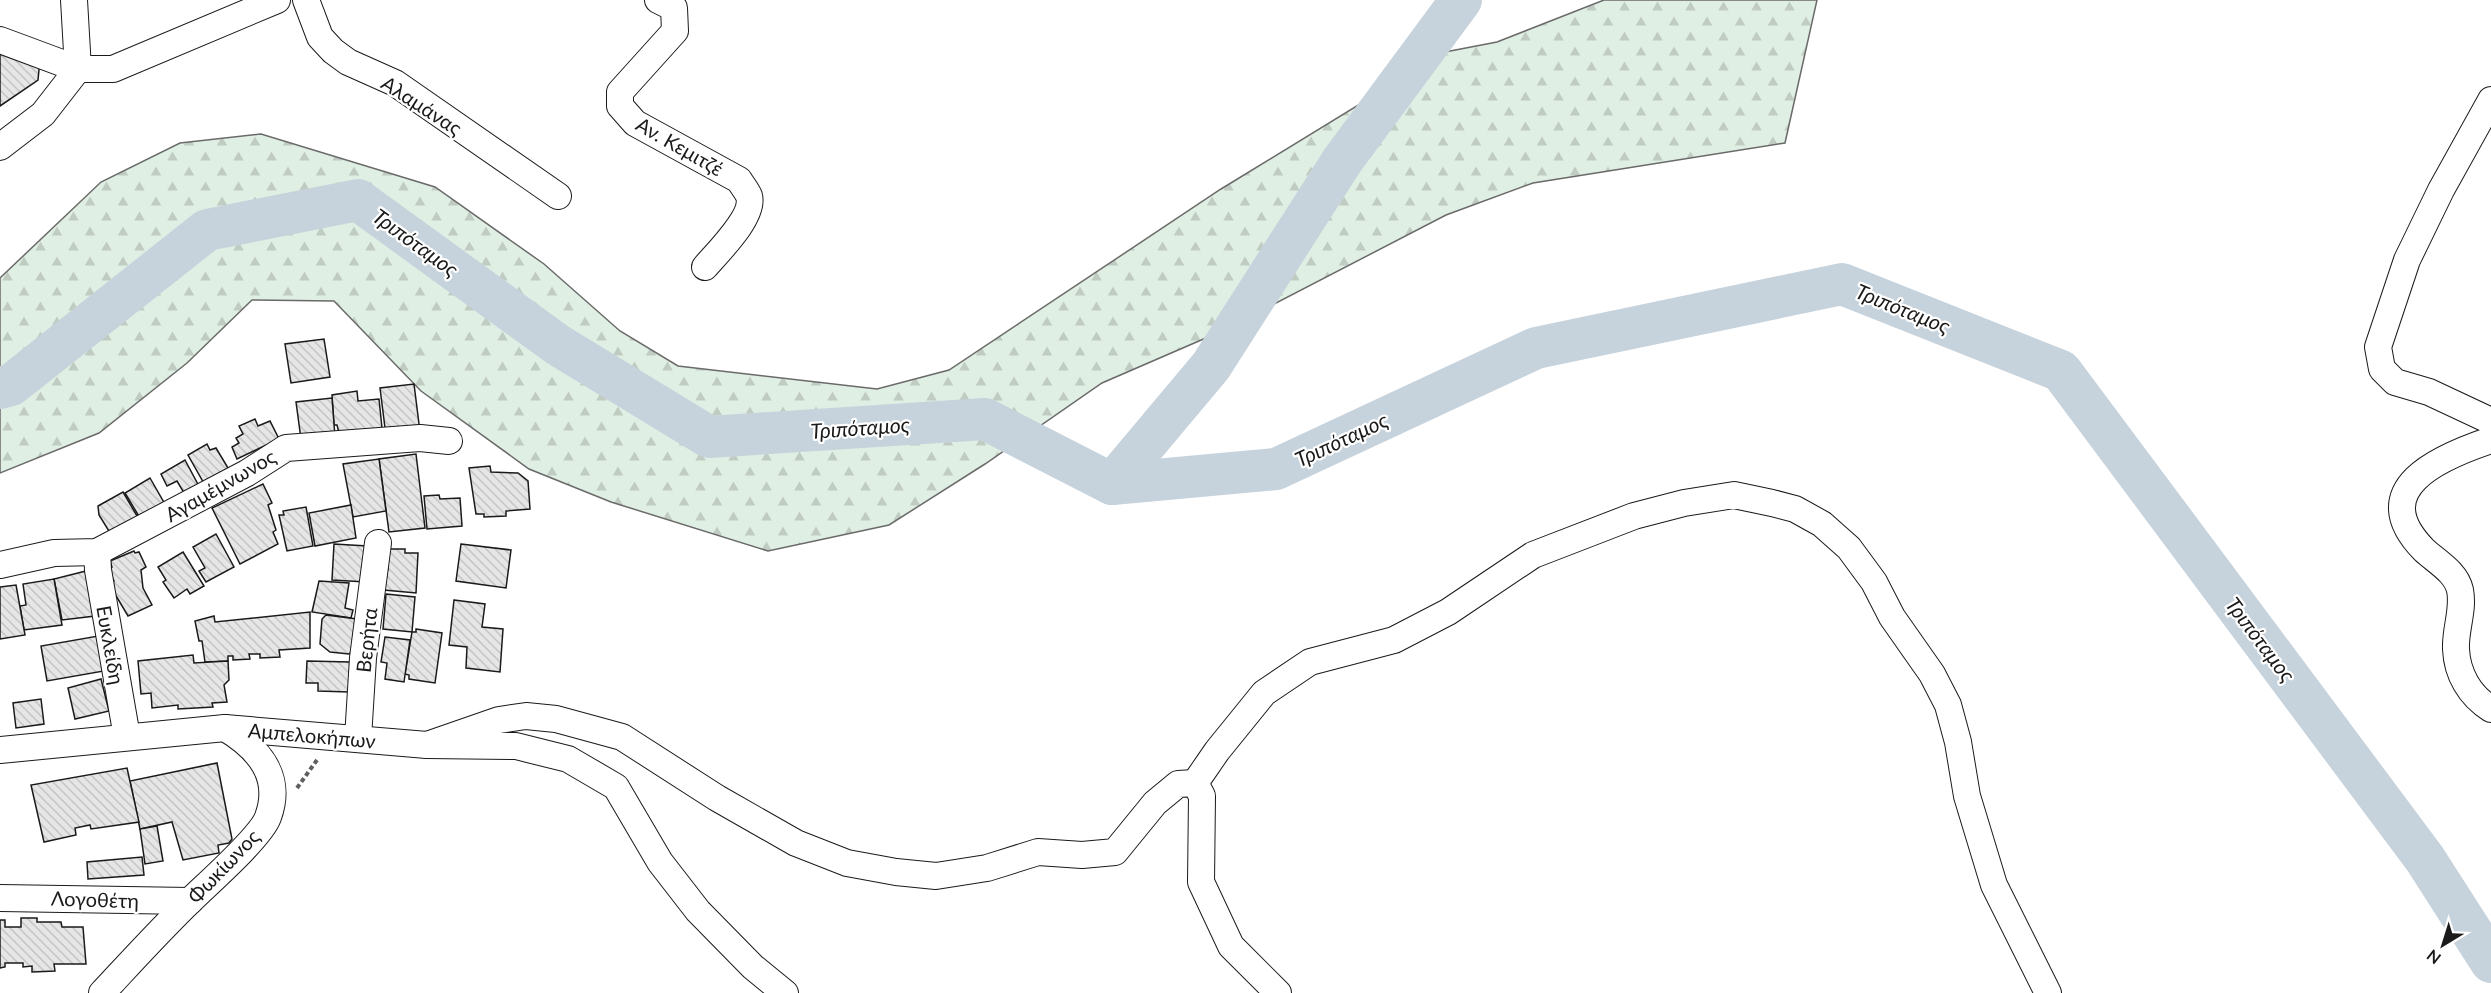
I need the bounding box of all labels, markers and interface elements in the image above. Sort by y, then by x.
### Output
street label: Αλαμάνας [377,70,467,140]
street label: Αν. Κεμιτζέ [632,111,728,181]
water label: Τριπόταμος [368,203,464,282]
water label: Τριπόταμος [1852,278,1955,339]
water label: Τριπόταμος [1291,406,1392,471]
water label: Τριπόταμος [810,411,911,443]
street label: Αγαμέμνωνος [160,444,280,526]
water label: Τριπόταμος [2221,592,2301,687]
street label: Ευκλείδη [92,604,130,686]
street label: Βερήτα [351,606,381,674]
street label: Αμπελοκήπων [247,717,377,753]
street label: Φωκίωνος [182,824,264,908]
street label: Λογοθέτη [51,885,139,913]
north arrow [2413,915,2473,975]
text: N [2423,946,2444,968]

